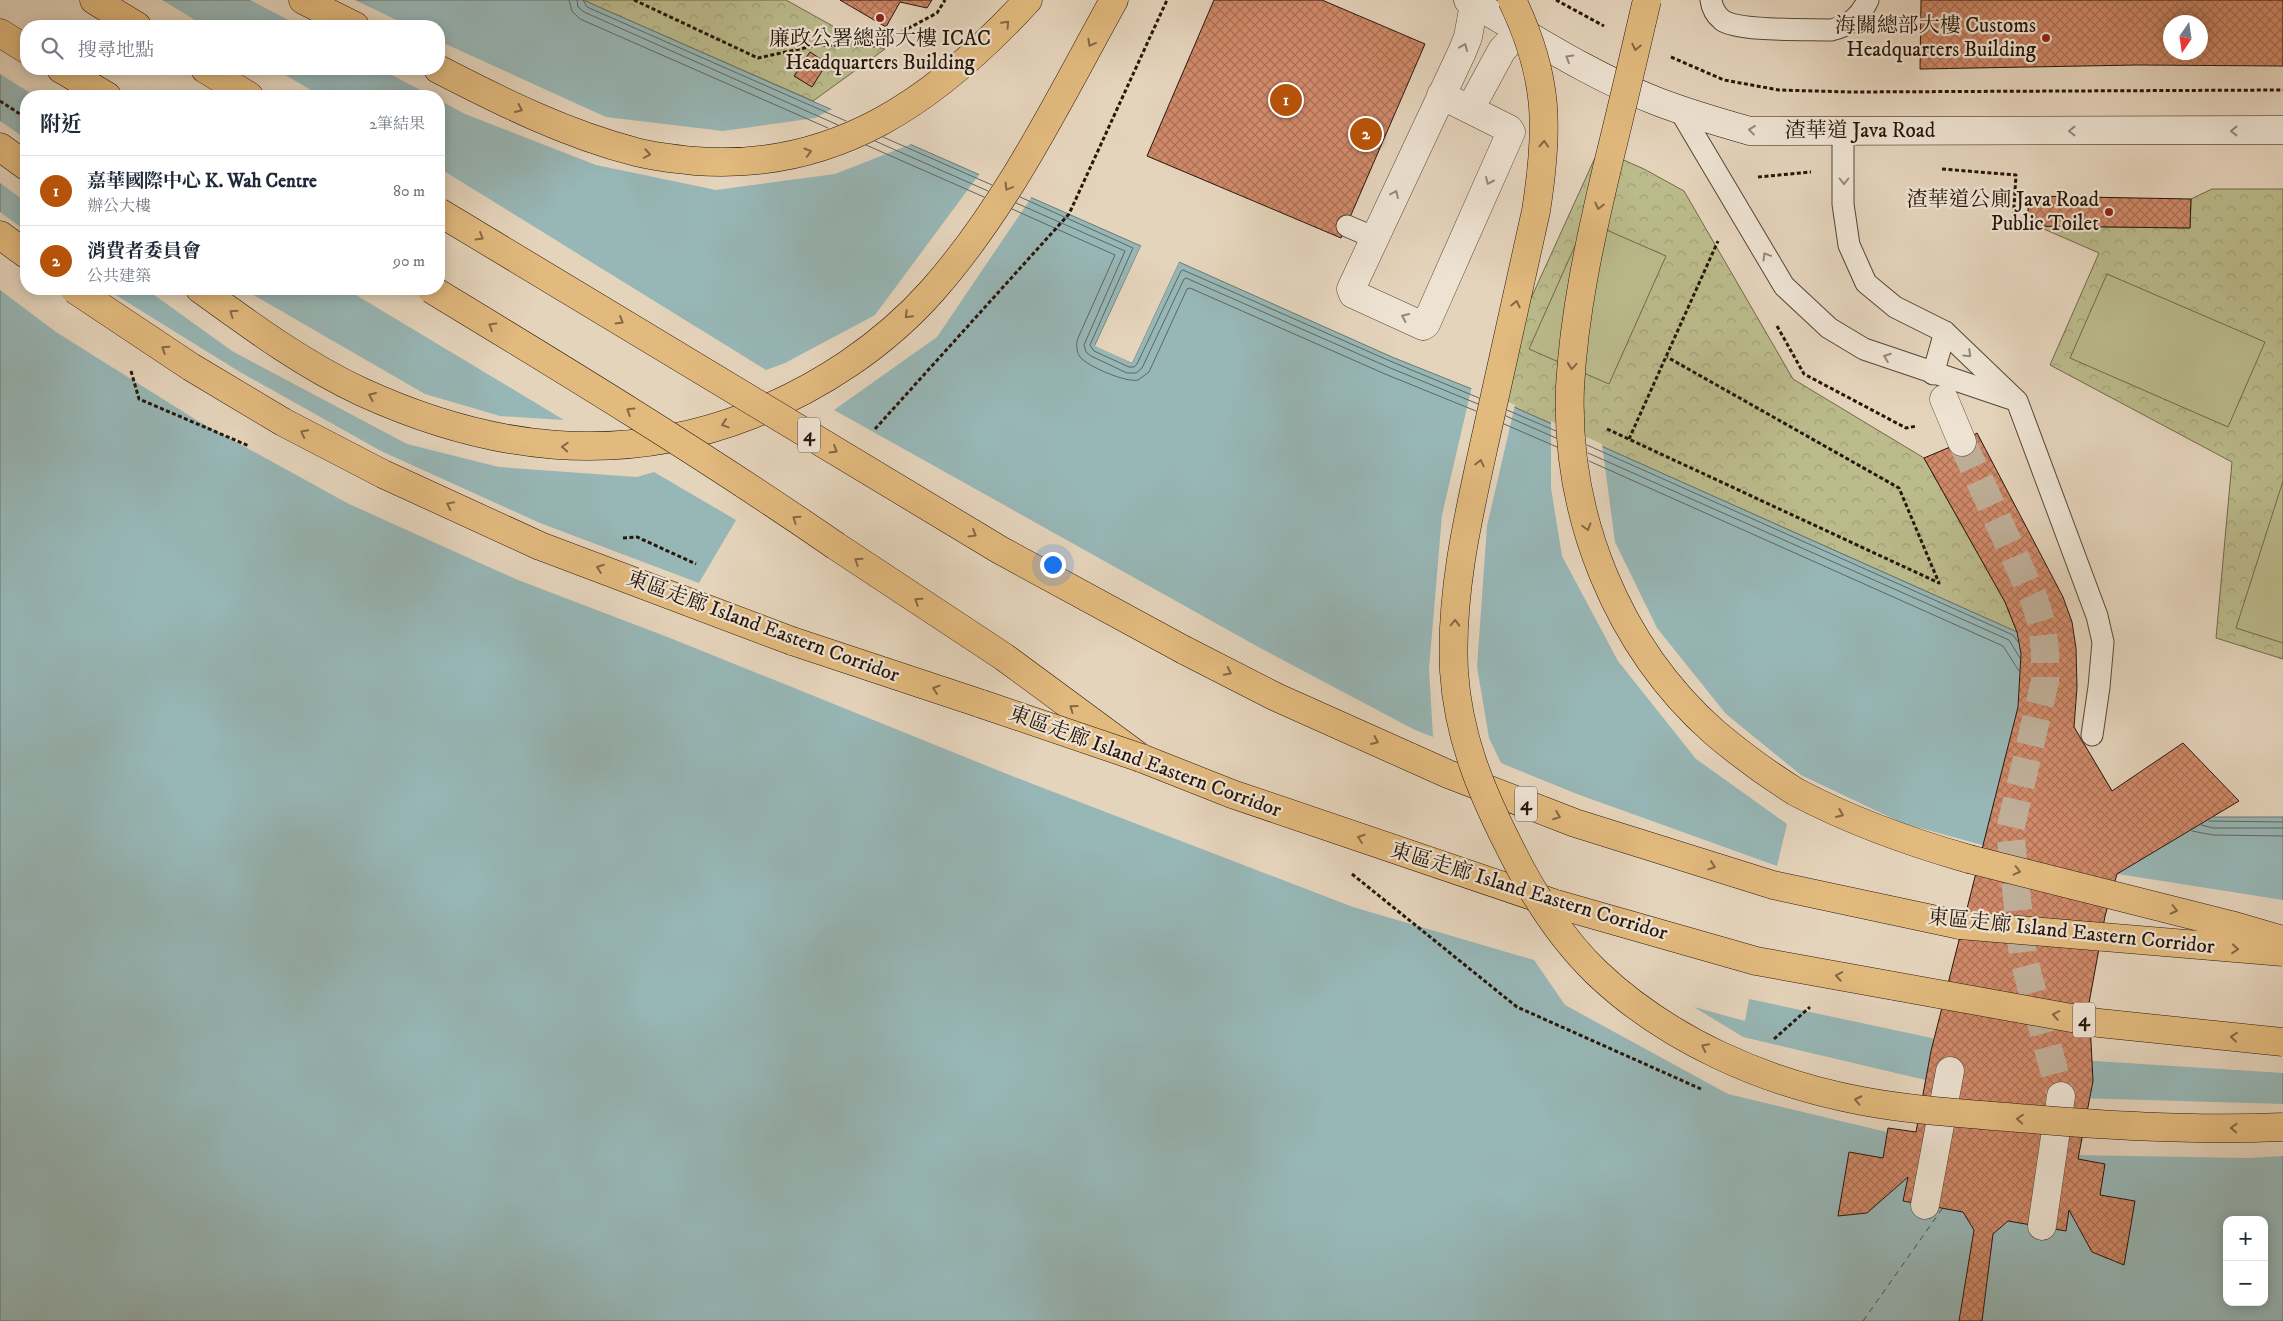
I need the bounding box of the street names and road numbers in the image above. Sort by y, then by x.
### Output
street label: 渣華道 Java Road [1785,118,1936,144]
road number: 4 [798,418,820,452]
street label: 東區走廊 Island Eastern Corridor [623,565,903,689]
street label: 東區走廊 Island Eastern Corridor [1005,700,1285,824]
road number: 4 [1515,786,1537,822]
street label: 東區走廊 Island Eastern Corridor [1387,837,1671,947]
street label: 東區走廊 Island Eastern Corridor [1926,904,2216,960]
road number: 4 [2073,1002,2095,1038]

